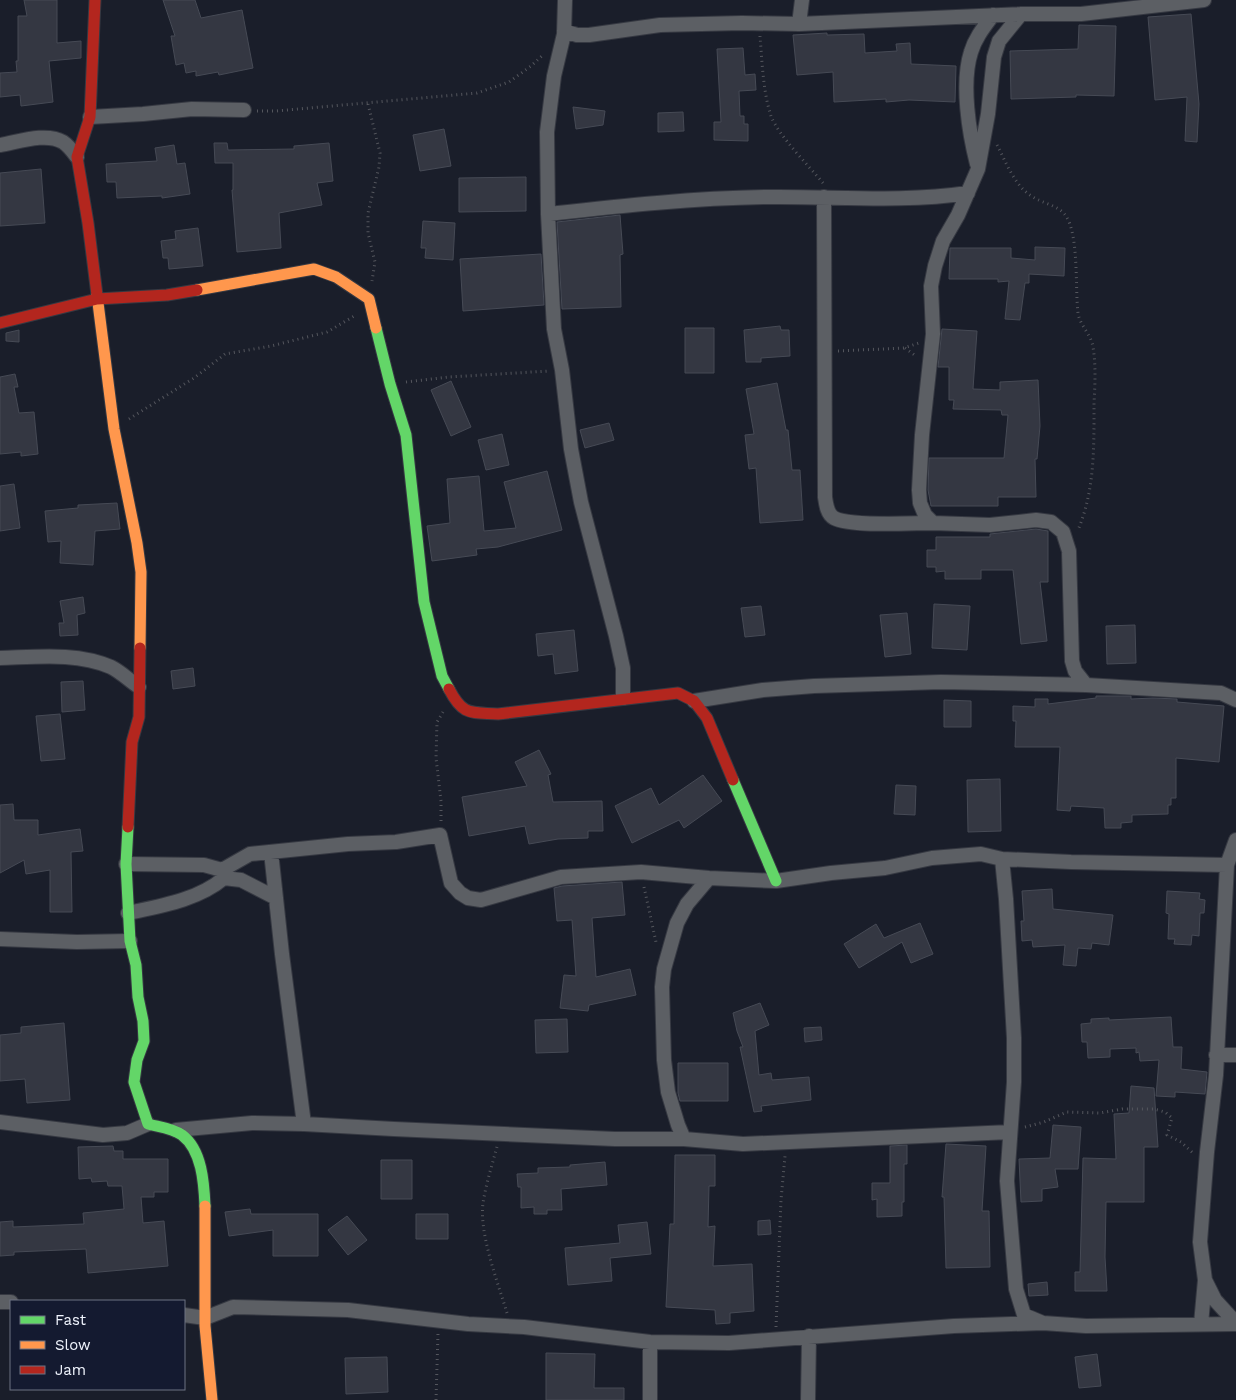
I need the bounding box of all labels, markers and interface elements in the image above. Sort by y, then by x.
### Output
legend [10,1300,185,1390]
text: Fast [55,1311,87,1329]
text: Slow [55,1336,91,1354]
text: Jam [55,1361,86,1379]

